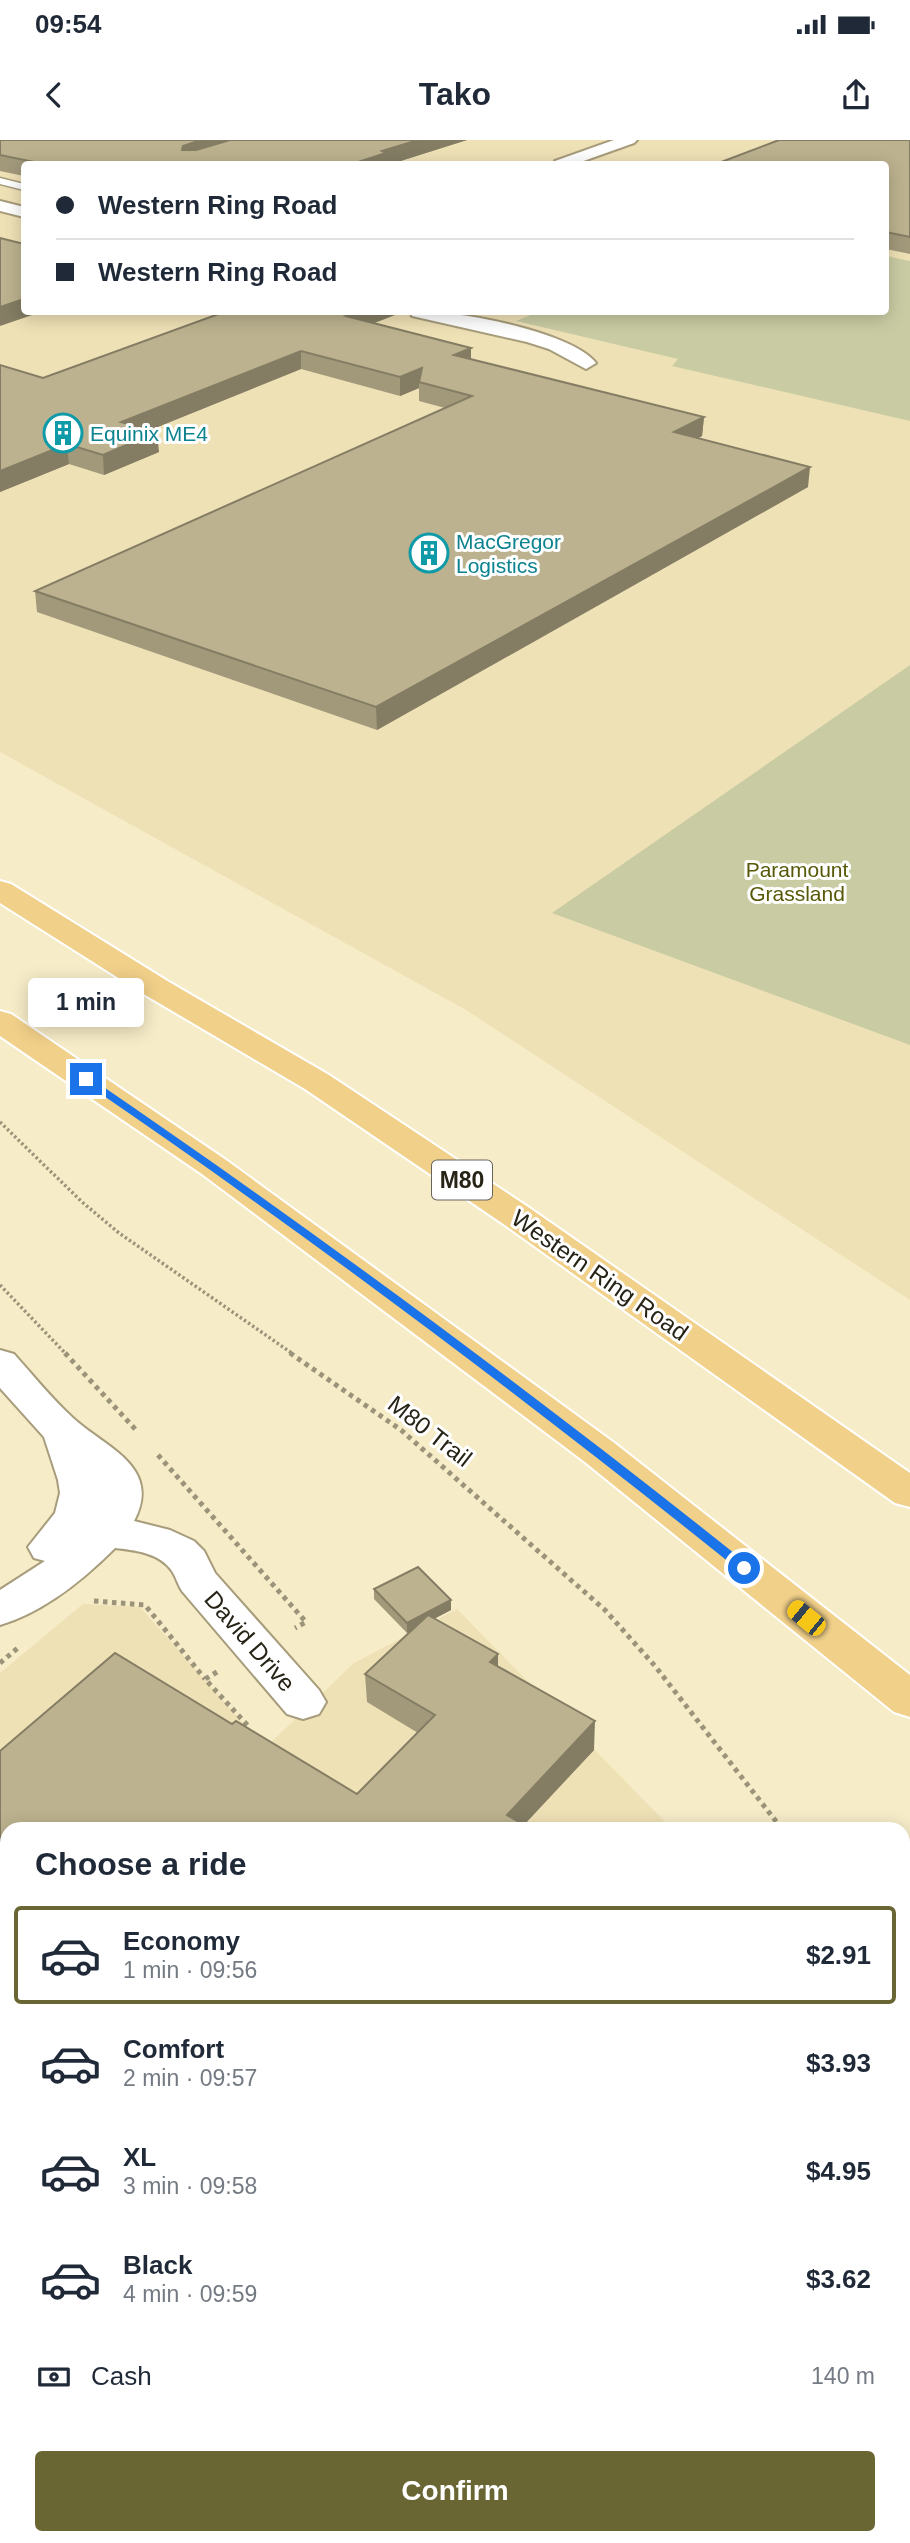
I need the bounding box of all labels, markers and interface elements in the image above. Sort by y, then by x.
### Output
text: 09:54 [35,9,102,39]
icon: back [35,76,73,114]
text: Tako [419,76,491,112]
icon: share [837,76,875,114]
text: Western Ring Road [98,190,337,220]
text: Western Ring Road [98,257,337,287]
building icon: Equinix ME4 [42,412,84,454]
place label: Equinix ME4 [90,422,208,445]
place label: MacGregor Logistics [456,530,561,577]
building icon: MacGregor Logistics [408,532,450,574]
park label: Paramount Grassland [746,858,849,905]
callout: 1 min [28,978,144,1026]
text: 1 min [56,989,116,1015]
route end [70,1063,102,1095]
road number: M80 [432,1161,492,1200]
street label: Western Ring Road [507,1204,693,1346]
street label: M80 Trail [383,1390,477,1472]
route start [728,1552,760,1584]
street label: David Drive [199,1585,301,1697]
car [784,1597,829,1639]
text: Choose a ride [35,1846,247,1882]
icon: car [39,1924,102,1987]
text: Economy [123,1926,240,1956]
text: $2.91 [806,1940,871,1970]
text: 1 min · 09:56 [123,1957,257,1983]
icon: car [39,2032,102,2095]
text: Comfort [123,2034,224,2064]
text: $3.93 [806,2048,871,2078]
text: 2 min · 09:57 [123,2065,257,2091]
icon: car [39,2140,102,2203]
text: XL [123,2142,156,2172]
text: $4.95 [806,2156,871,2186]
text: 3 min · 09:58 [123,2173,257,2199]
icon: car [39,2248,102,2311]
text: Black [123,2250,192,2280]
text: $3.62 [806,2264,871,2294]
text: 4 min · 09:59 [123,2281,257,2307]
icon: cash [35,2358,73,2396]
text: Cash [91,2361,152,2391]
text: 140 m [811,2363,875,2389]
button: Confirm [35,2451,875,2531]

